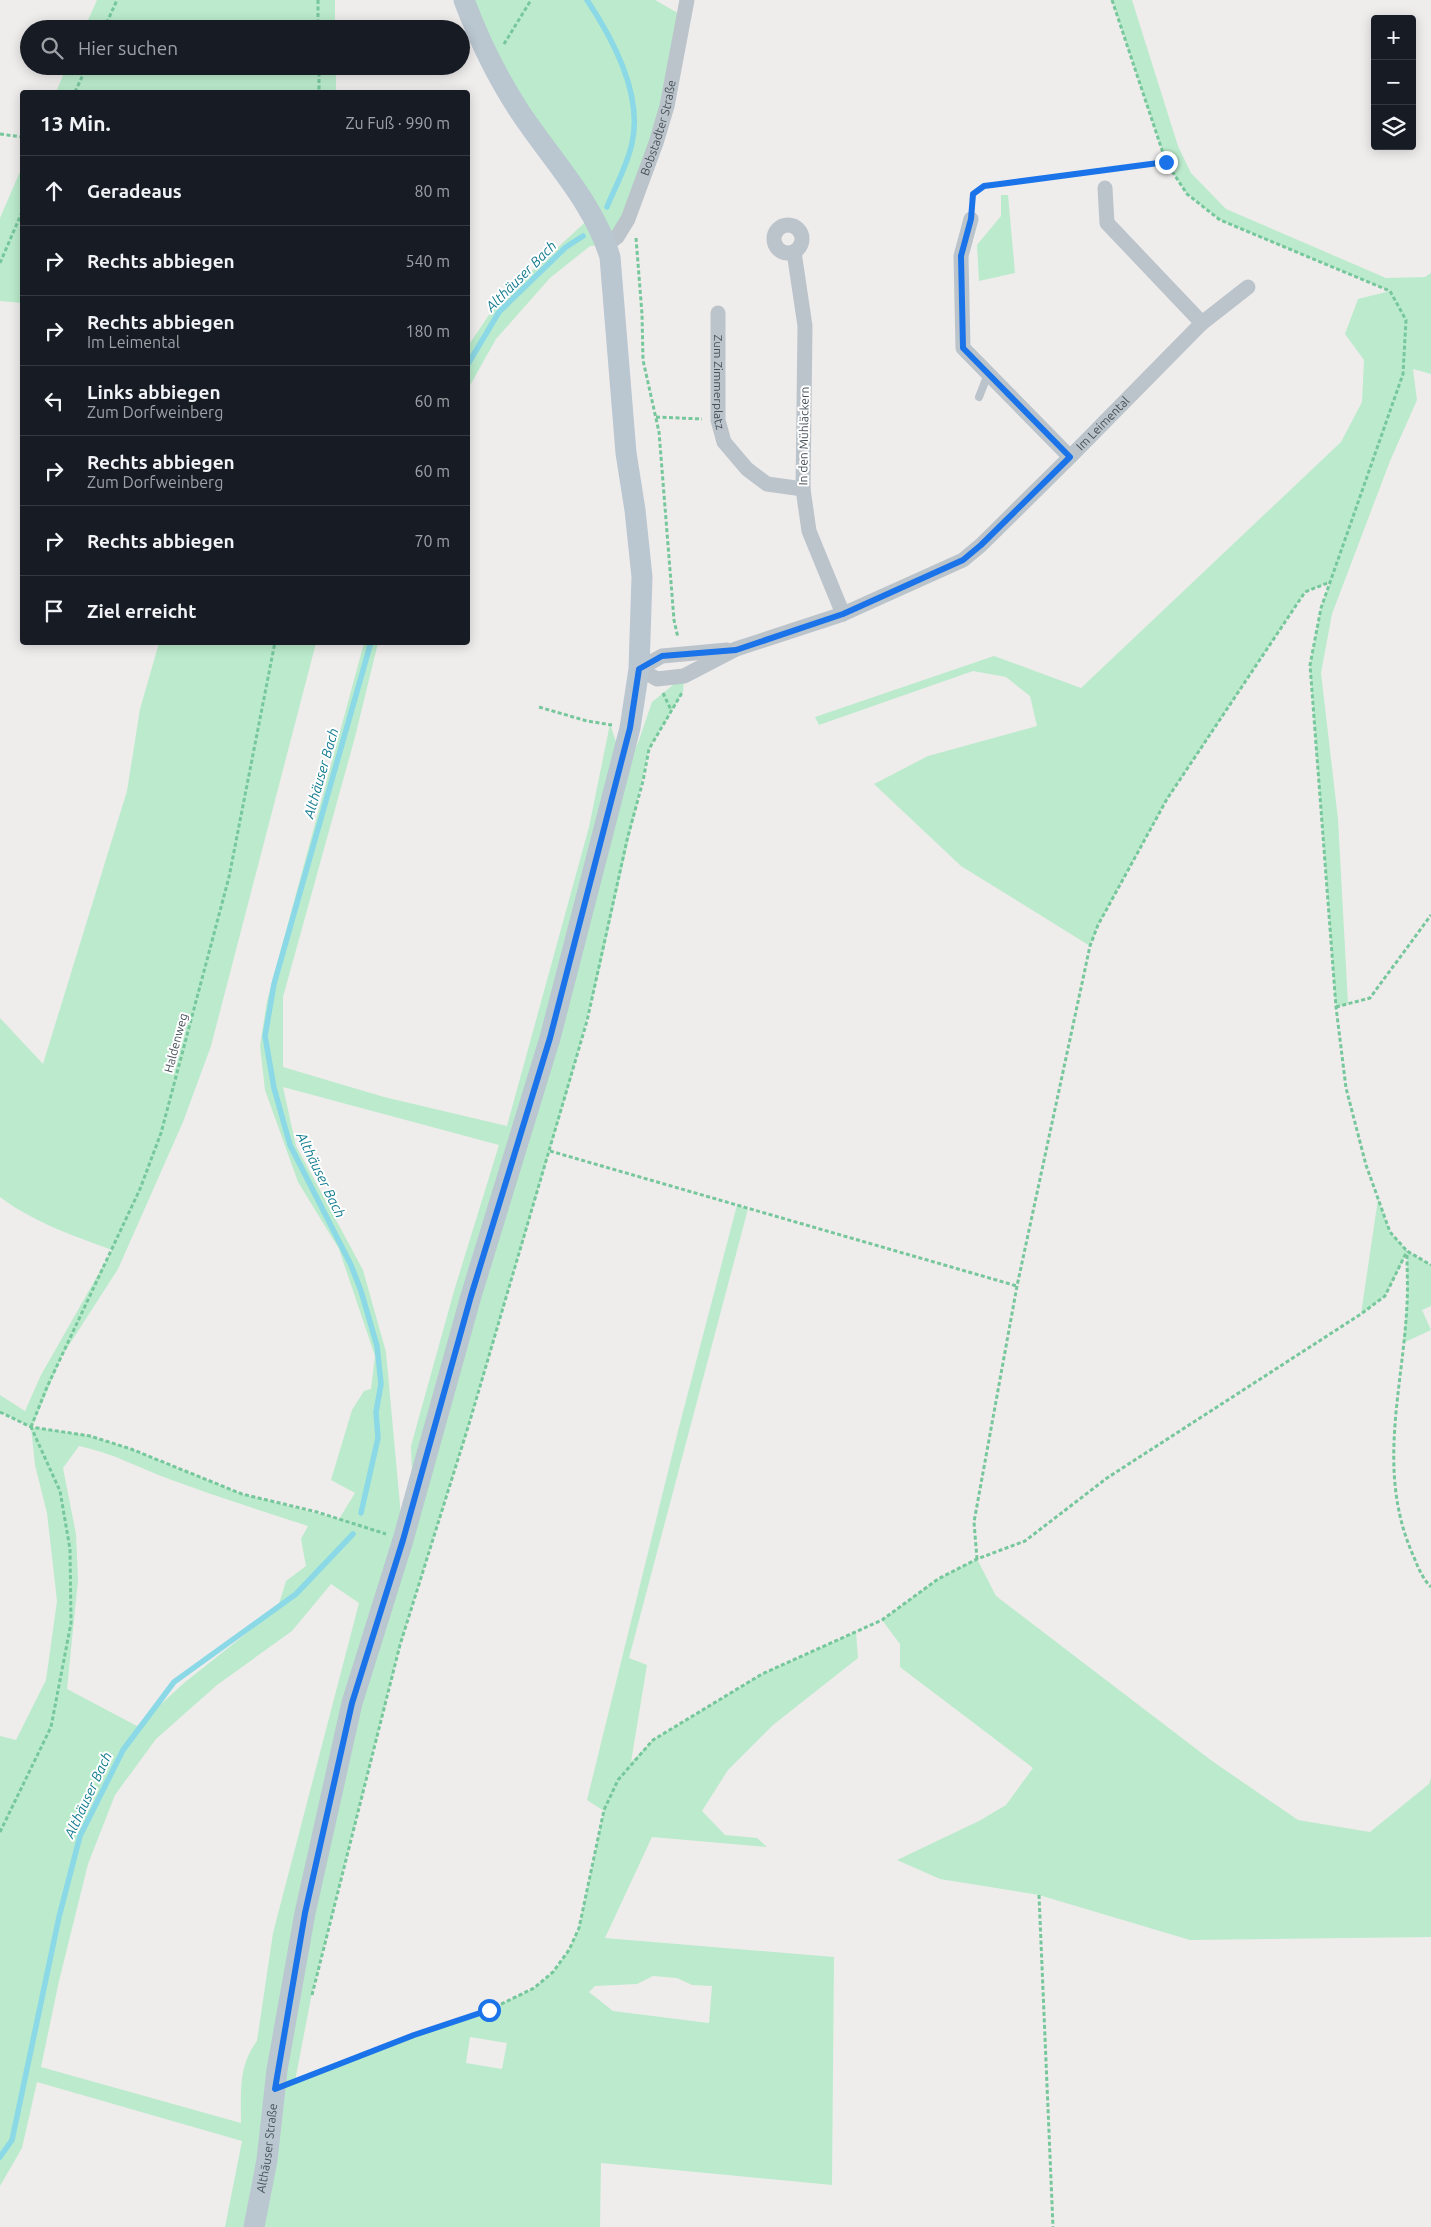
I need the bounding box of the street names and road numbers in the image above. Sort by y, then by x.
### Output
street label: Bobstadter Straße [638,79,678,177]
street label: Zum Zimmerplatz [712,334,727,431]
street label: In den Mühläckern [796,386,811,486]
street label: Im Leimental [1073,394,1132,453]
street label: Haldenweg [161,1012,190,1074]
street label: Althäuser Straße [254,2103,279,2194]

